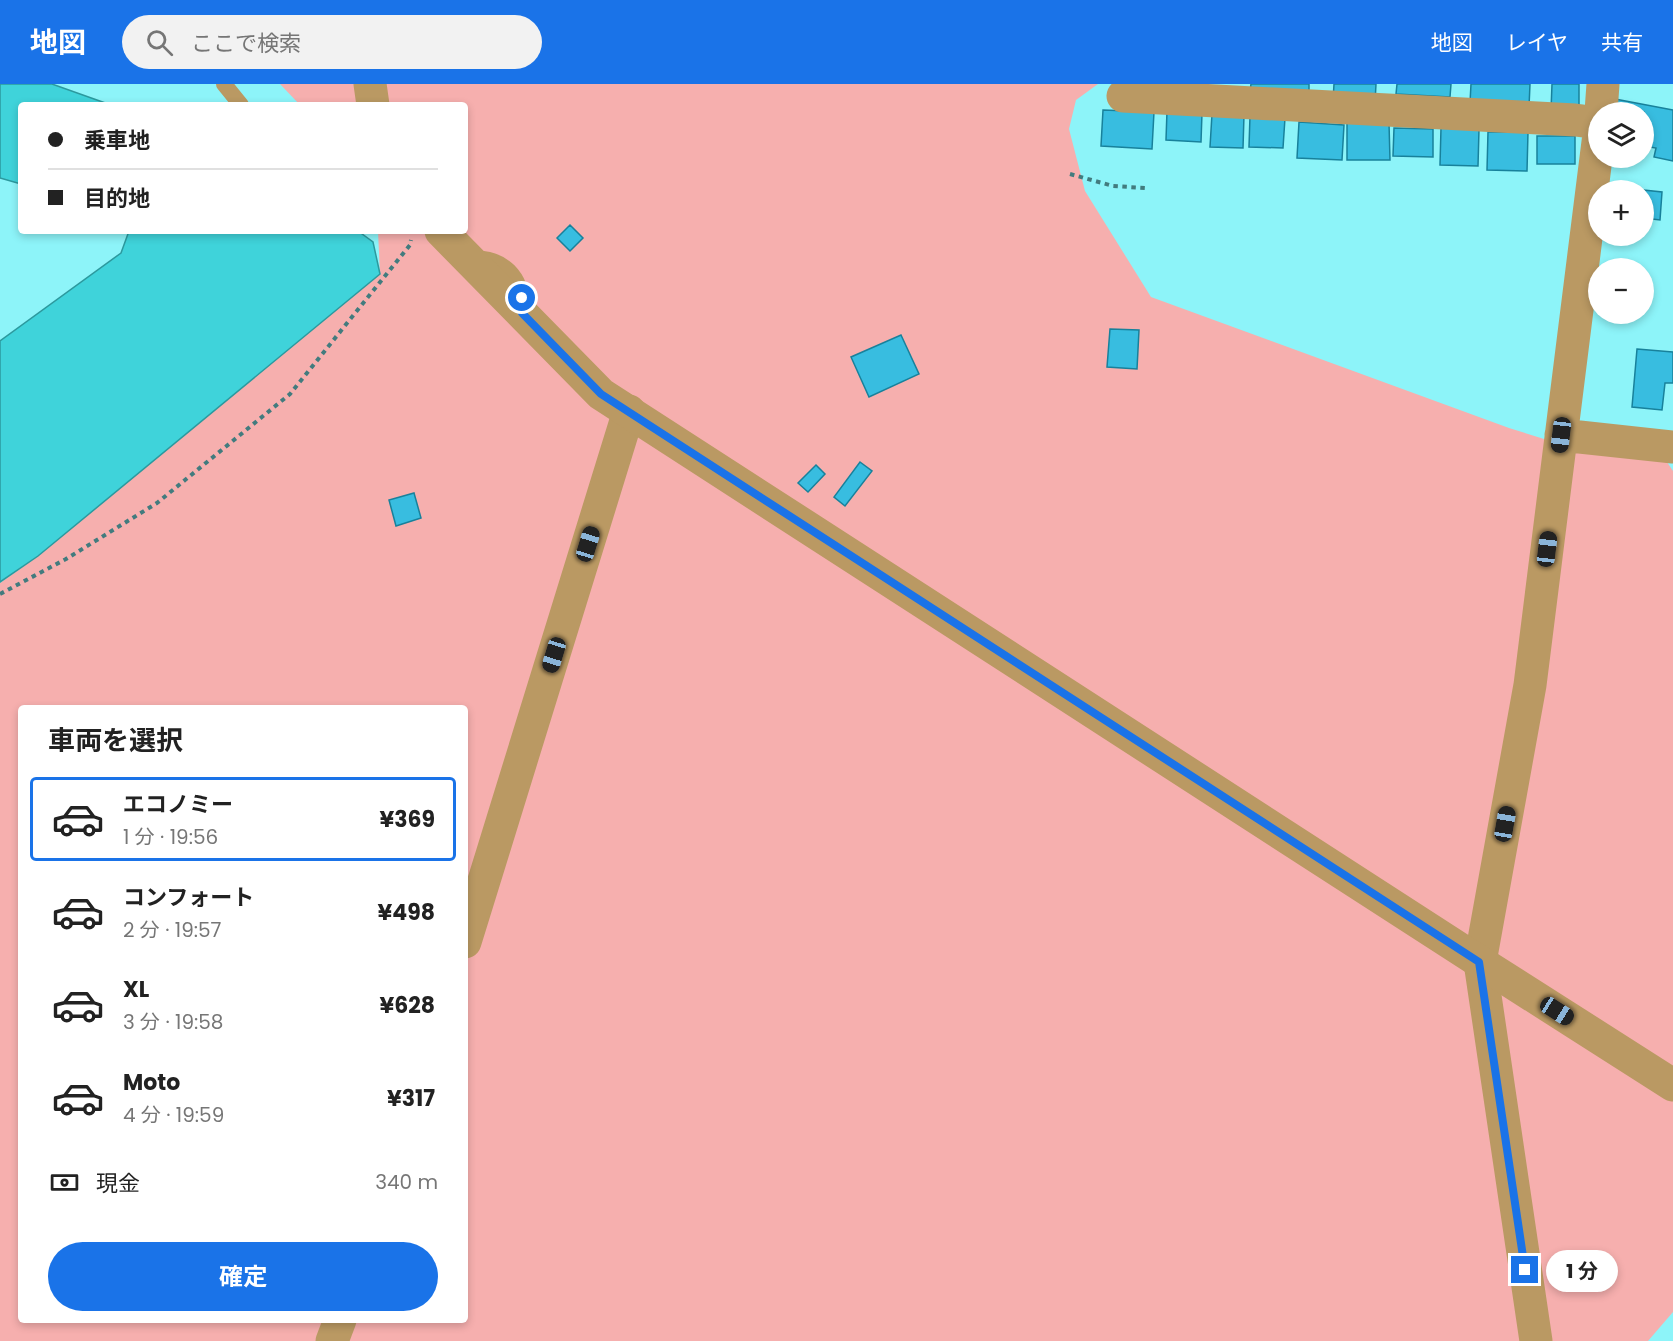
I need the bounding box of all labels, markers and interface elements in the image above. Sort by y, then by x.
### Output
search box [122,15,542,69]
text: 地図 [30,23,86,62]
icon: search [143,26,176,59]
text: ここで検索 [191,28,301,59]
text: 地図 [1431,28,1473,57]
text: レイヤ [1506,28,1568,57]
text: 共有 [1601,28,1643,57]
map controls [1588,102,1654,324]
button: layers [1588,102,1654,168]
text: 乗車地 [84,125,150,156]
button: + [1588,180,1654,246]
text: 目的地 [84,183,150,214]
button: − [1588,258,1654,324]
route start [508,284,535,311]
car [1550,416,1572,454]
car [574,524,602,564]
car [1536,530,1558,568]
car [540,635,568,675]
text: 車両を選択 [48,722,183,759]
text: エコノミー [123,789,233,820]
icon: car [51,792,105,846]
text: ¥369 [379,804,435,835]
car [1493,805,1517,843]
text: 1 分 · 19:56 [123,823,218,851]
text: コンフォート [123,882,254,913]
icon: car [51,885,105,939]
text: ¥498 [378,897,435,928]
text: 2 分 · 19:57 [123,916,222,944]
text: XL [123,974,149,1005]
icon: car [51,978,105,1032]
text: ¥628 [379,990,435,1021]
car [1537,994,1577,1028]
text: 3 分 · 19:58 [123,1008,223,1036]
text: Moto [123,1067,180,1098]
icon: car [51,1071,105,1125]
text: ¥317 [387,1083,435,1114]
text: 4 分 · 19:59 [123,1101,224,1129]
icon: cash [48,1166,81,1199]
text: 現金 [96,1168,140,1199]
text: 340 m [375,1168,438,1196]
button: 確定 [48,1242,438,1311]
callout: 1 分 [1546,1249,1618,1291]
route end [1511,1256,1538,1283]
text: 1 分 [1566,1257,1598,1285]

